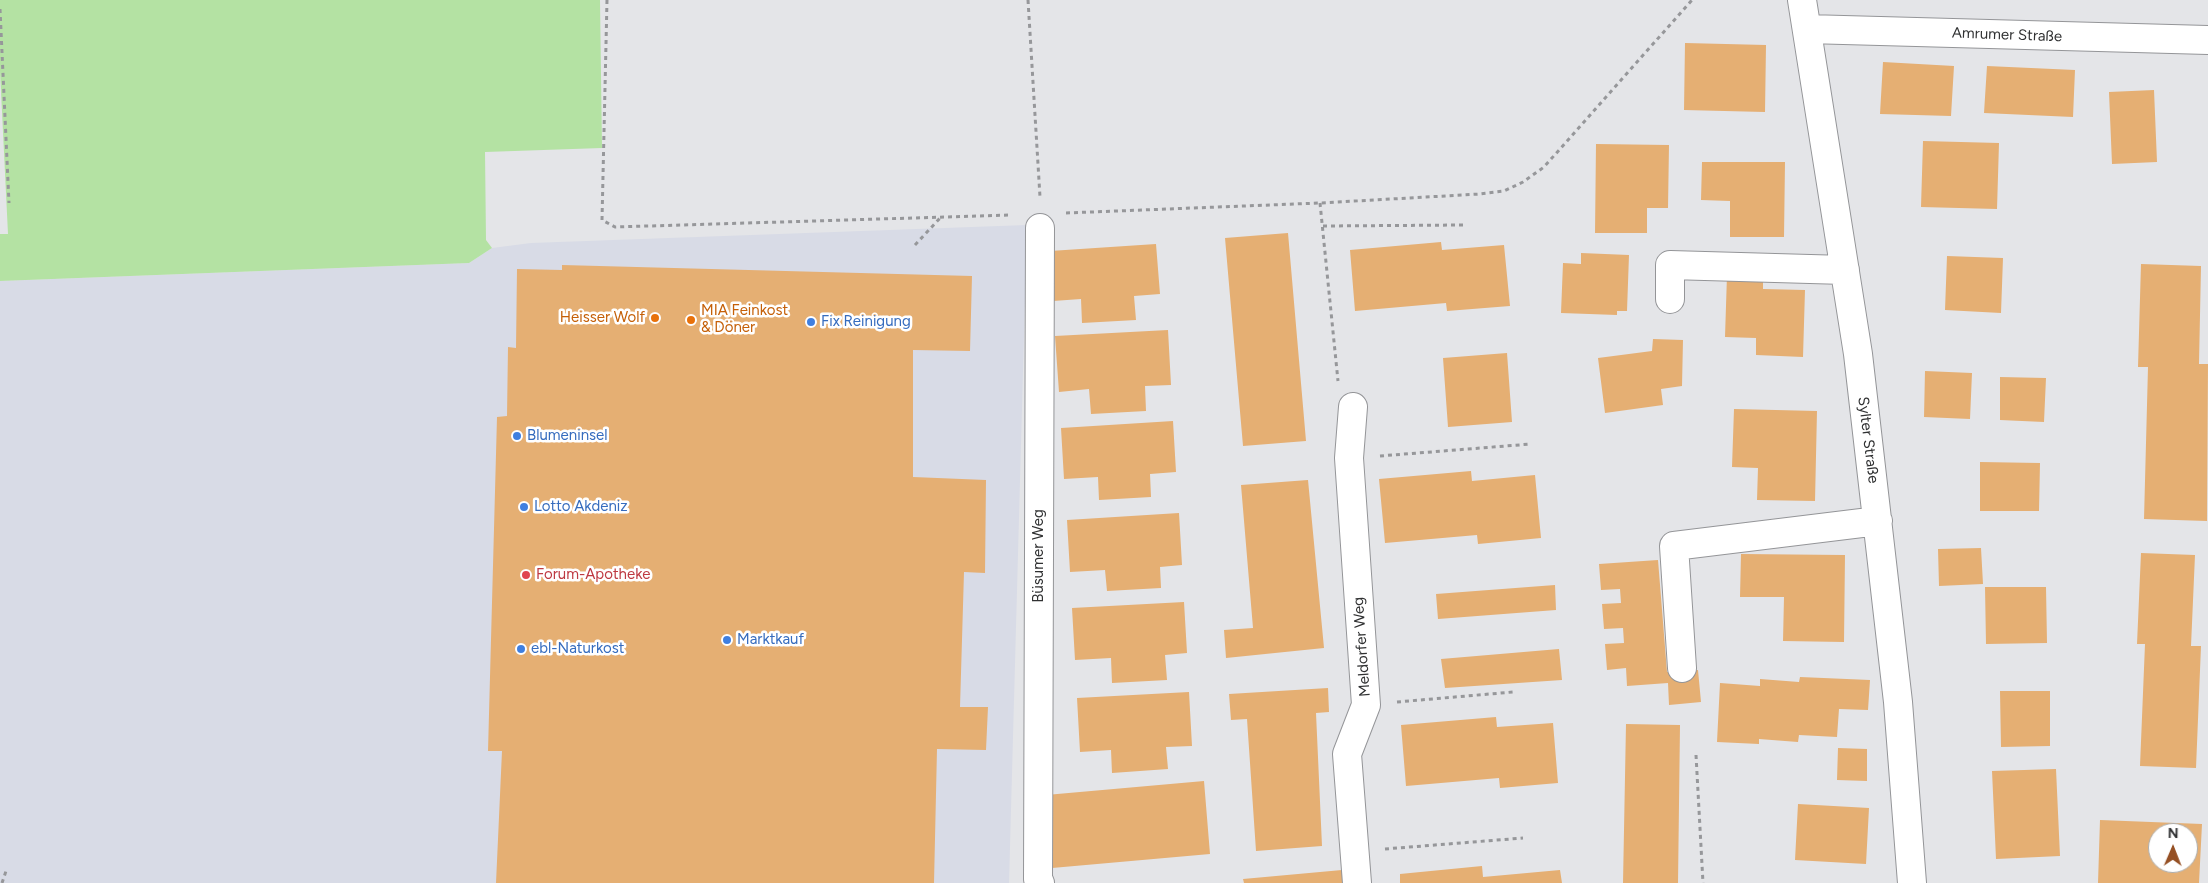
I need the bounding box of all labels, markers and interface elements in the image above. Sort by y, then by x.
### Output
street label: Amrumer Straße [1952,24,2062,46]
place label: MIA Feinkost & Döner [701,302,788,337]
place label: Heisser Wolf [560,309,645,327]
marker: Heisser Wolf [649,312,661,324]
place label: Fix Reinigung [821,313,911,331]
marker: MIA Feinkost & Döner [685,314,697,326]
marker: Fix Reinigung [805,316,817,328]
street label: Sylter Straße [1854,396,1882,484]
place label: Blumeninsel [527,427,607,445]
marker: Blumeninsel [511,430,523,442]
place label: Lotto Akdeniz [534,498,628,516]
marker: Lotto Akdeniz [518,501,530,513]
street label: Büsumer Weg [1030,509,1048,603]
place label: Forum-Apotheke [536,566,650,584]
marker: Forum-Apotheke [520,569,532,581]
street label: Meldorfer Weg [1350,597,1374,697]
place label: Marktkauf [737,631,804,649]
marker: Marktkauf [721,634,733,646]
place label: ebl-Naturkost [531,640,624,658]
marker: ebl-Naturkost [515,643,527,655]
north arrow [2148,823,2198,873]
text: N [2168,825,2179,842]

